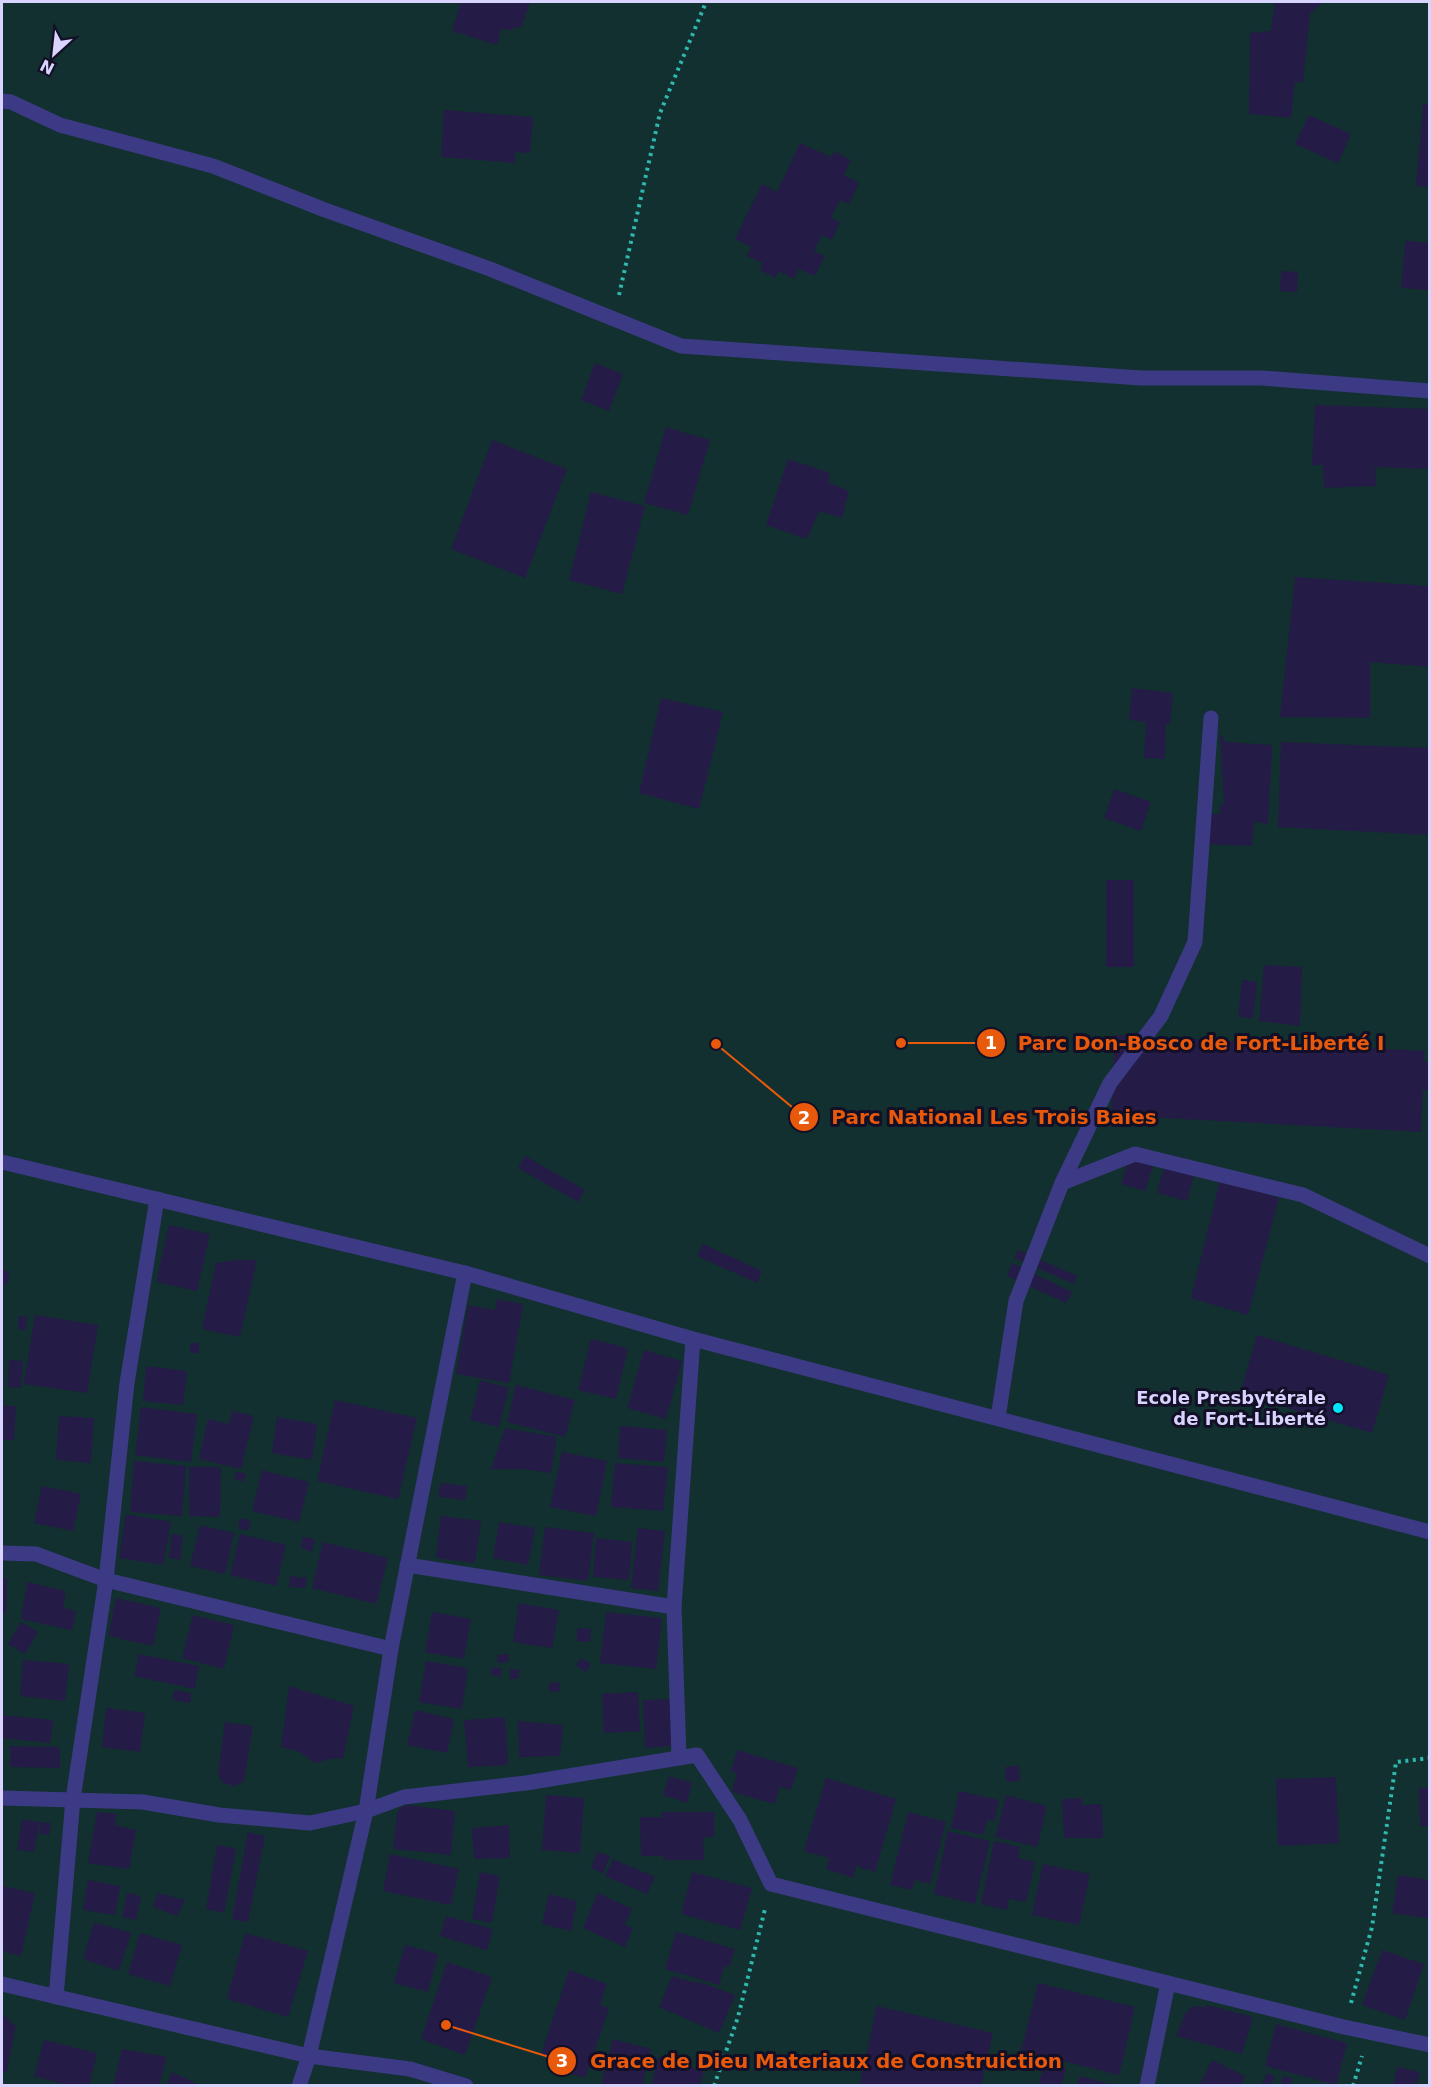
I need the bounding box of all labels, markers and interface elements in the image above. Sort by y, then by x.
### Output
north arrow [24,24,84,84]
text: N [37,55,58,78]
callout: Parc Don-Bosco de Fort-Liberté I [976,1024,1396,1062]
text: Parc Don-Bosco de Fort-Liberté I [1018,1031,1384,1055]
text: 1 [985,1032,997,1053]
callout: Parc National Les Trois Baies [789,1098,1168,1136]
text: Parc National Les Trois Baies [831,1105,1157,1129]
text: 2 [798,1107,810,1128]
place label: Ecole Presbytérale de Fort-Liberté [1136,1387,1326,1429]
marker: Ecole Presbytérale de Fort-Liberté [1331,1401,1345,1415]
callout: Grace de Dieu Materiaux de Construiction [547,2042,1074,2080]
text: Grace de Dieu Materiaux de Construiction [590,2049,1062,2073]
text: 3 [556,2050,568,2071]

